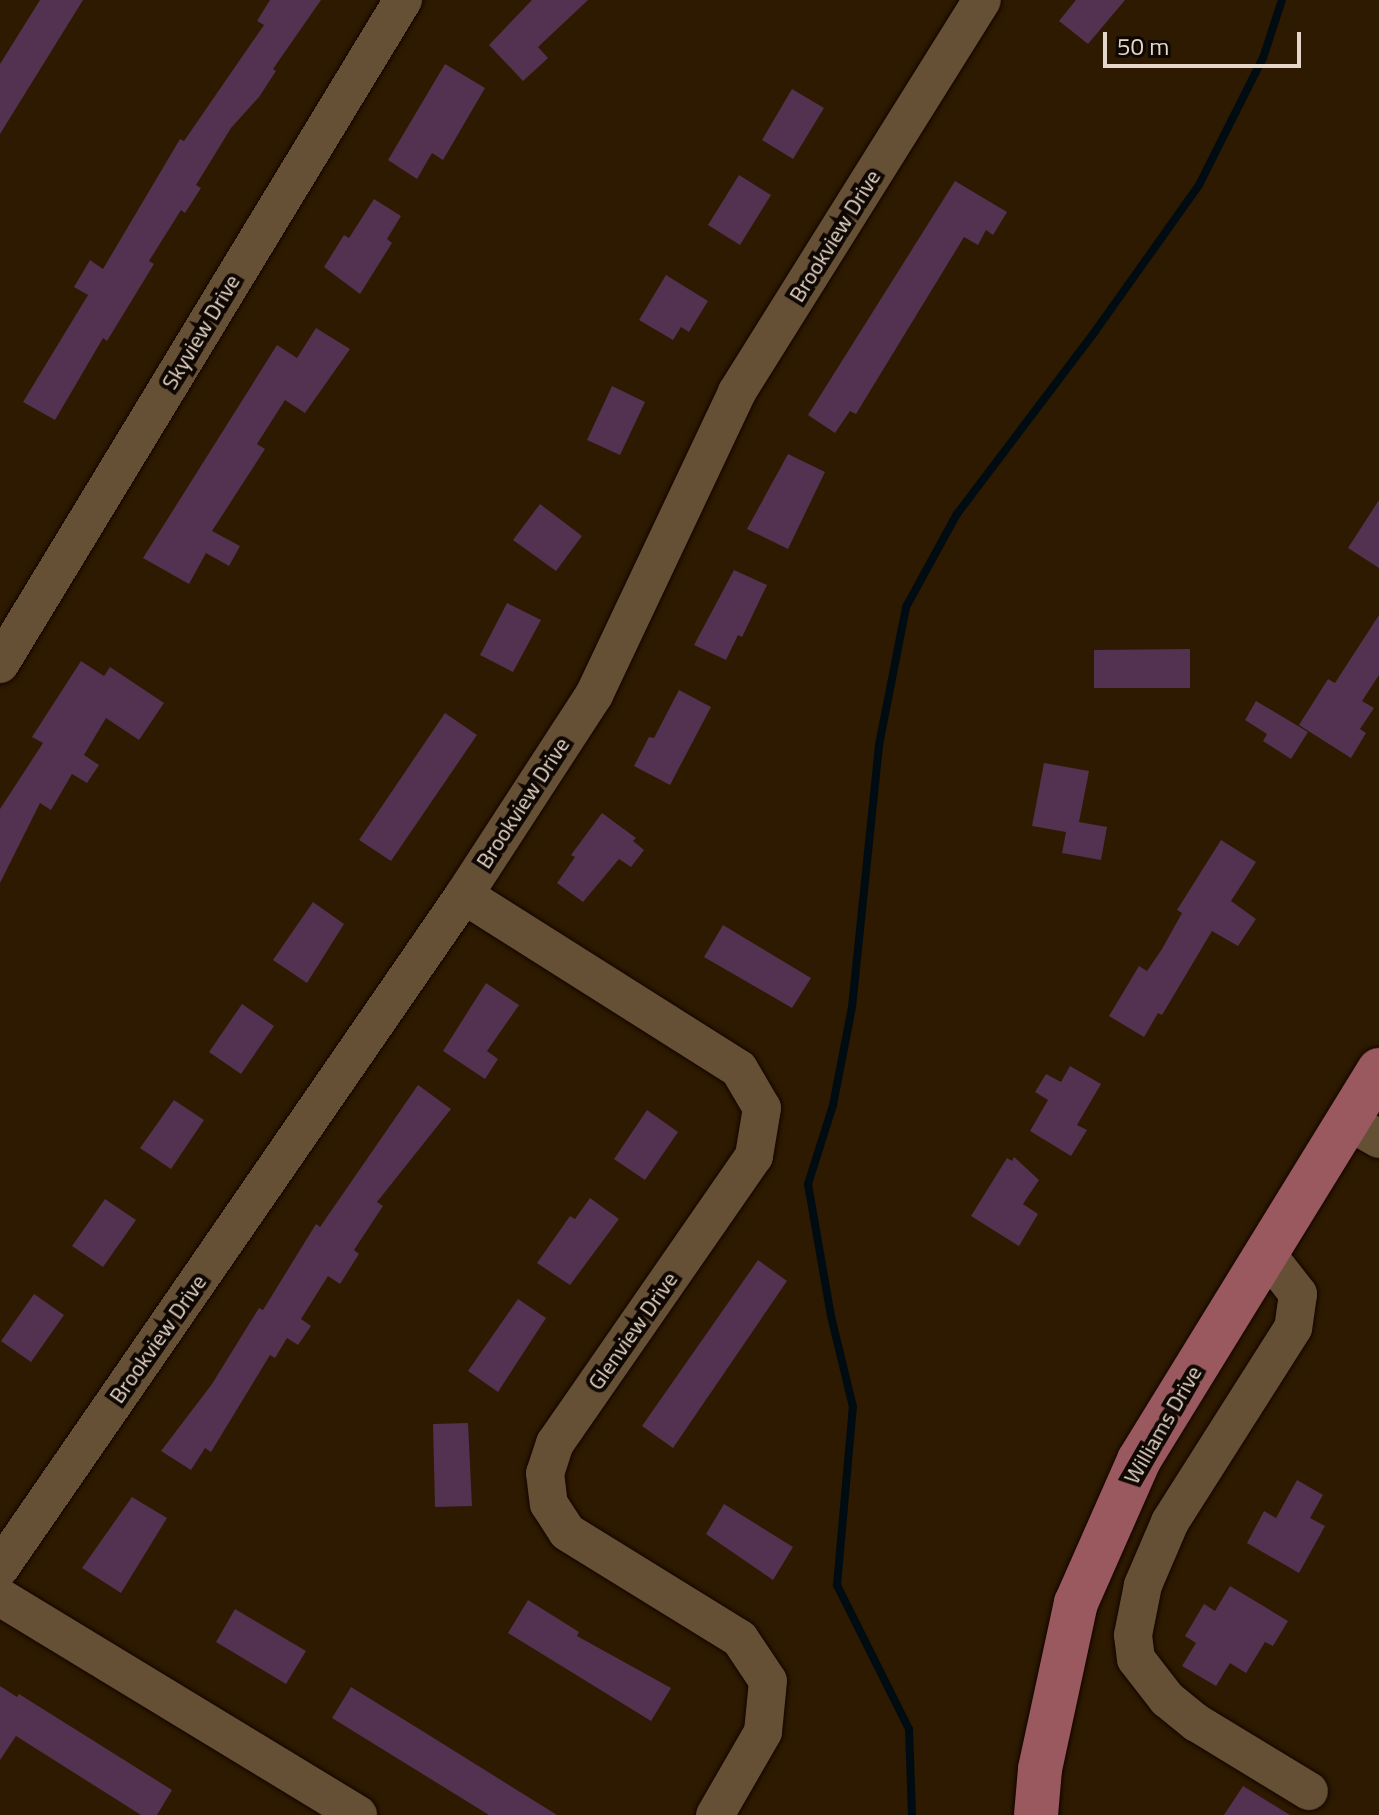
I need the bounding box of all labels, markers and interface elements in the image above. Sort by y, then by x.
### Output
scale bar [1107,16,1305,66]
text: 50 m [1117,28,1169,64]
street label: Brookview Drive [784,165,886,307]
street label: Skyview Drive [156,270,246,394]
street label: Brookview Drive [471,733,575,873]
street label: Glenview Drive [583,1267,683,1395]
street label: Brookview Drive [104,1270,212,1408]
street label: Williams Drive [1119,1361,1207,1489]

